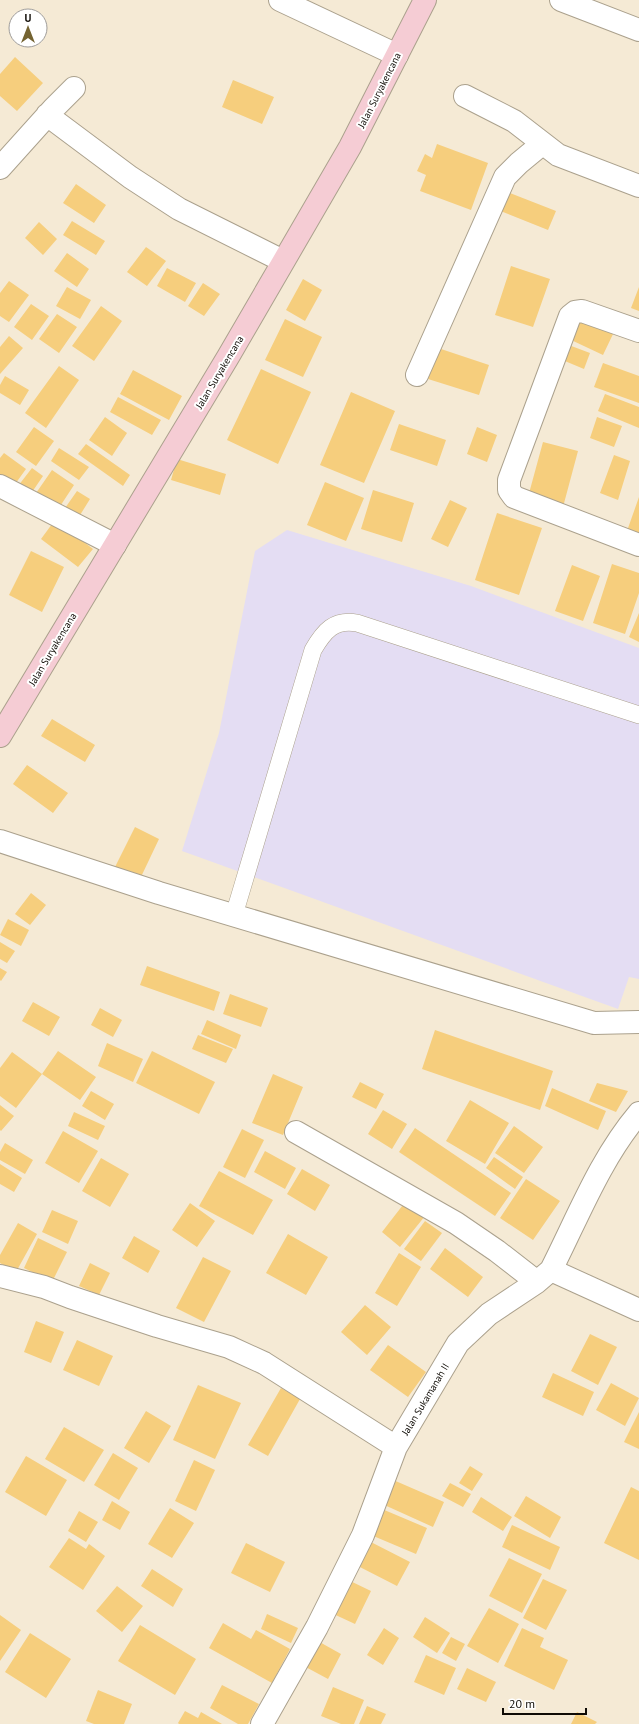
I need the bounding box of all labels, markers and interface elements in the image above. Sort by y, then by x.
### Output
north arrow [8,8,48,48]
text: U [25,11,32,25]
street label: Jalan Suryakencana [354,50,404,131]
street label: Jalan Suryakencana [192,333,246,412]
street label: Jalan Suryakencana [25,610,79,689]
street label: Jalan Sukamanah II [398,1361,452,1439]
scale bar [503,1690,586,1716]
text: 20 m [509,1696,535,1711]

